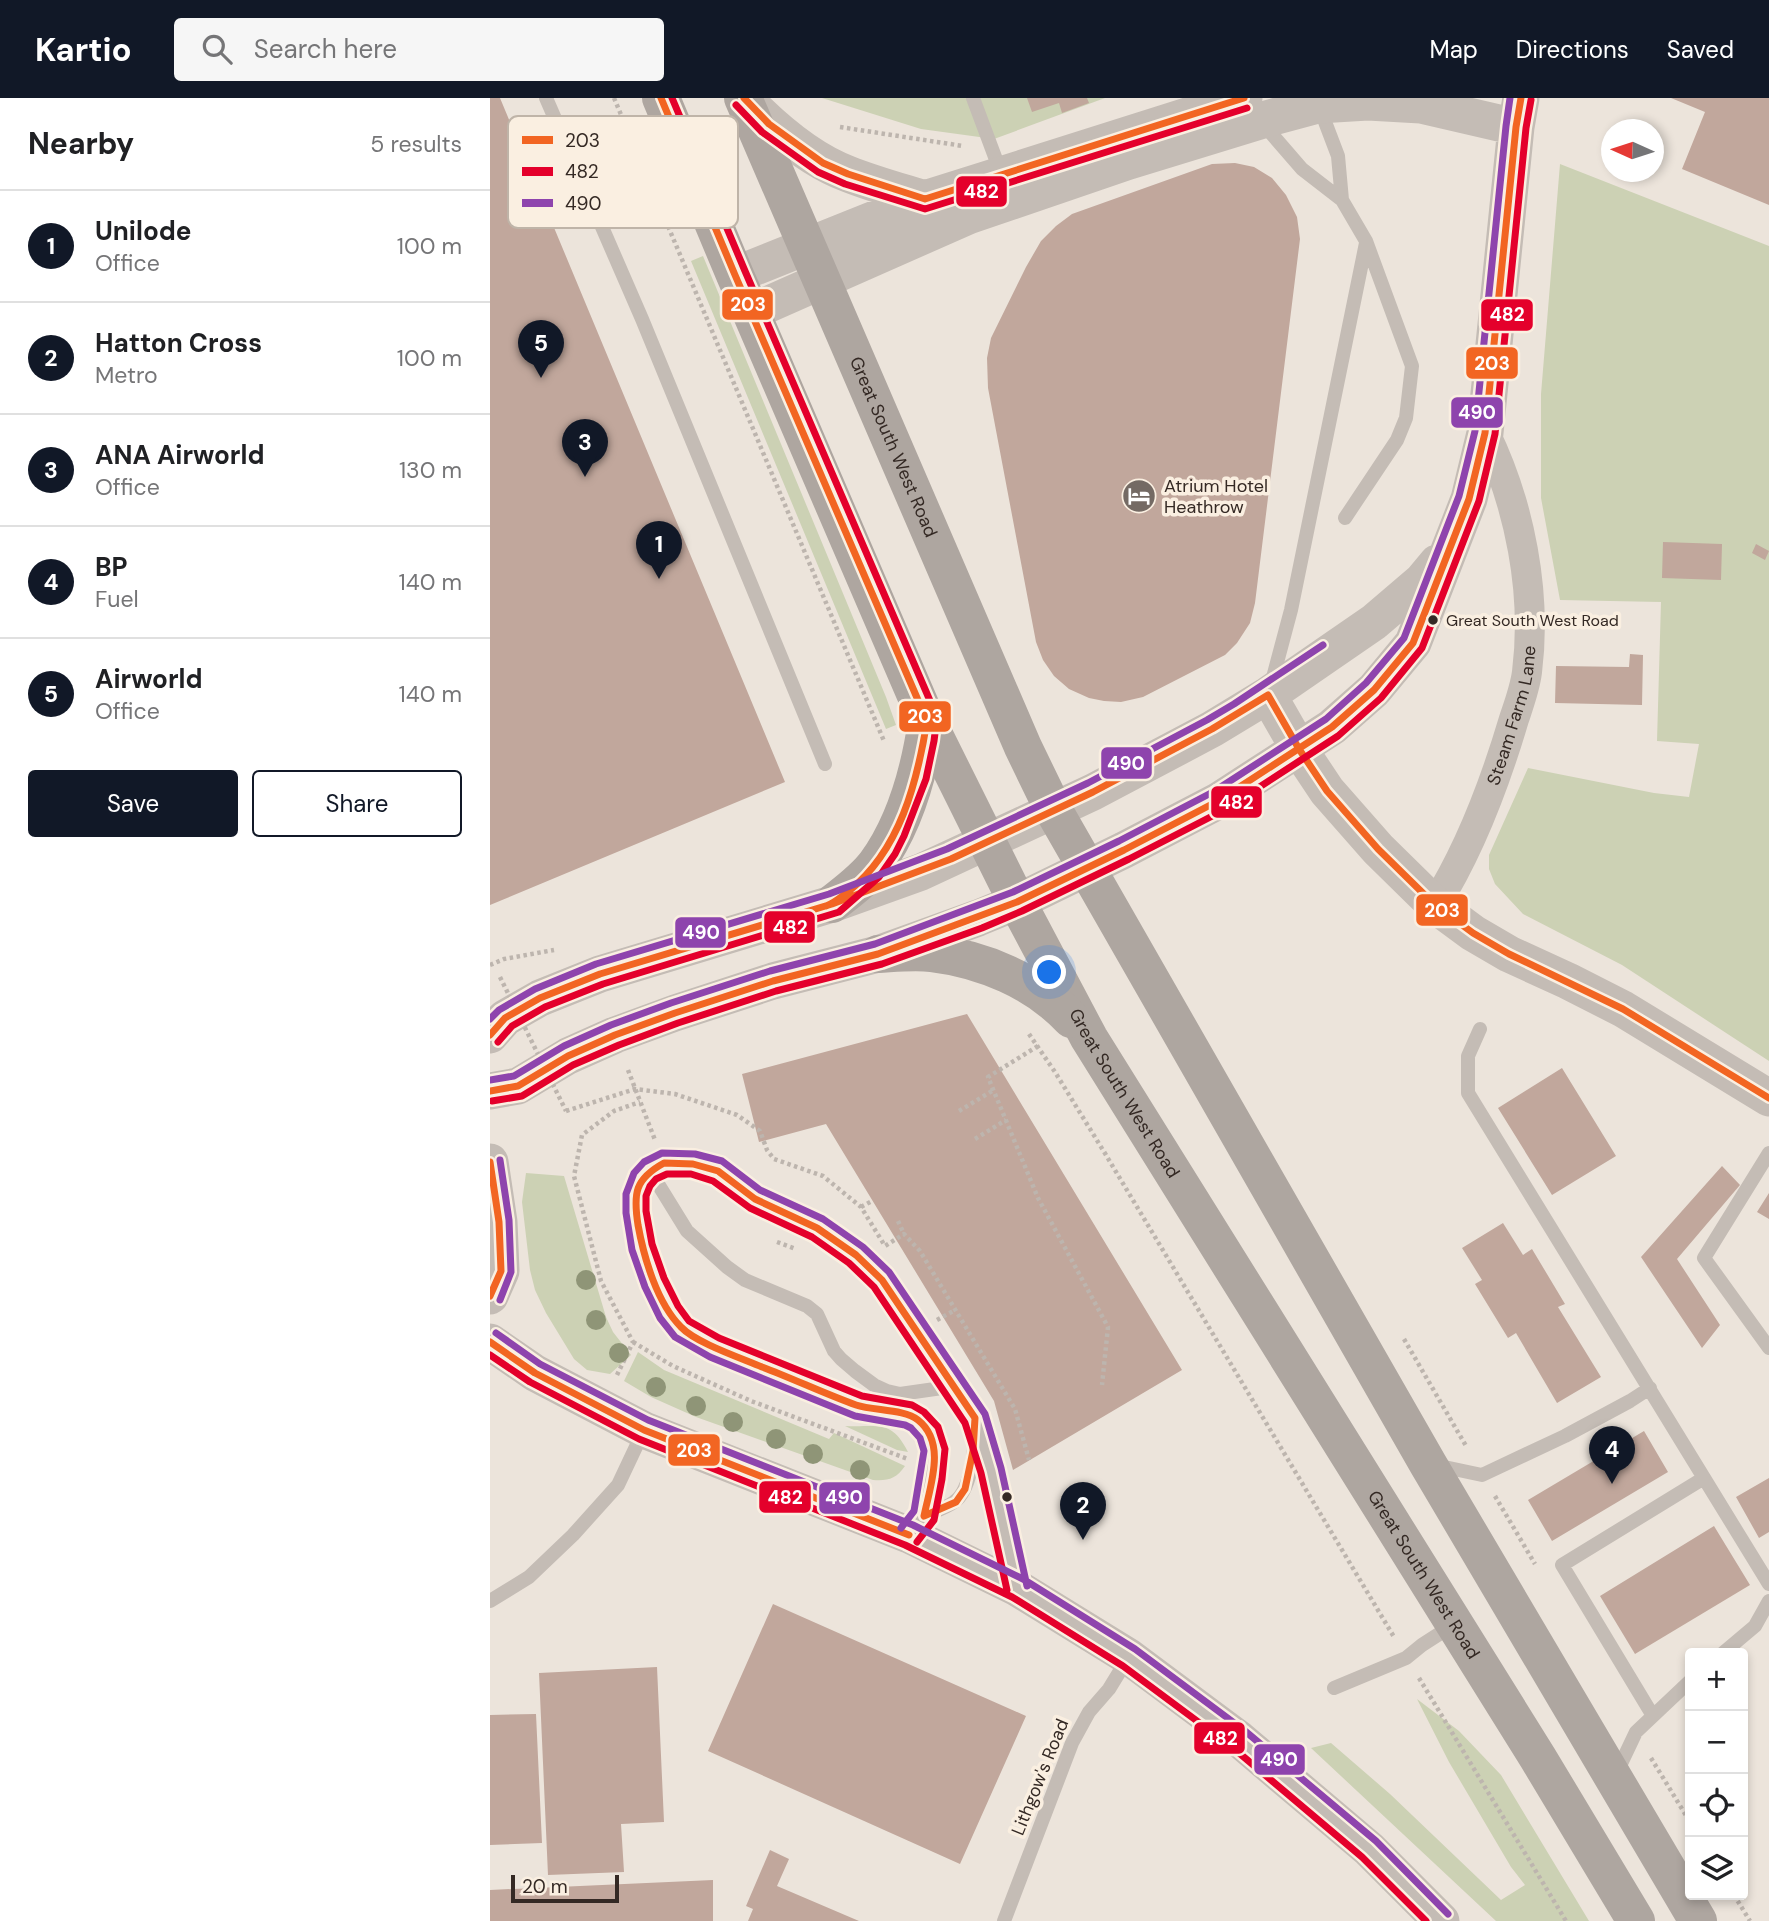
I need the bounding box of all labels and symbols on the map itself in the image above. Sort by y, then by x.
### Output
legend [508,116,738,228]
north arrow [1601,119,1664,182]
text: 203 [565,128,600,153]
text: 482 [565,159,599,184]
line badge: 482 [955,175,1008,208]
text: 482 [963,179,999,204]
text: 490 [565,191,601,216]
line badge: 203 [721,288,774,321]
text: 203 [730,292,766,317]
line badge: 482 [1480,298,1534,332]
text: 482 [1489,302,1525,327]
pin: 5 [518,320,564,378]
line badge: 203 [1465,346,1519,380]
text: 203 [1474,351,1510,376]
street label: Great South West Road [844,353,943,541]
line badge: 490 [1450,396,1504,429]
text: 490 [1458,400,1496,425]
pin: 3 [562,419,608,477]
place label: Atrium Hotel Heathrow [1164,474,1268,519]
hotel icon: Atrium Hotel Heathrow [1120,477,1158,515]
pin: 1 [636,521,682,579]
place label: Great South West Road [1446,610,1619,631]
marker: Great South West Road [1426,613,1440,627]
street label: Steam Farm Lane [1481,645,1541,788]
line badge: 203 [898,700,952,733]
text: 203 [907,704,943,729]
line badge: 490 [1100,746,1153,780]
text: 490 [1107,751,1145,776]
line badge: 482 [1210,785,1263,819]
text: 482 [1218,790,1254,815]
line badge: 203 [1415,893,1469,927]
text: 203 [1424,898,1460,923]
line badge: 482 [763,910,816,944]
text: 482 [772,915,808,940]
line badge: 490 [674,916,727,949]
text: 490 [682,920,720,945]
your location [1032,955,1066,989]
street label: Great South West Road [1064,1004,1185,1182]
pin: 4 [1589,1426,1635,1484]
line badge: 203 [667,1433,721,1467]
text: 203 [676,1438,712,1463]
line badge: 482 [758,1480,812,1514]
line badge: 490 [818,1481,871,1515]
pin: 2 [1060,1482,1106,1540]
text: 482 [767,1485,803,1510]
text: 490 [825,1485,863,1510]
street label: Great South West Road [1362,1486,1485,1664]
unlabelled marker [1000,1490,1014,1504]
street label: Lithgow's Road [1006,1715,1074,1839]
line badge: 482 [1193,1721,1246,1755]
text: 482 [1202,1726,1238,1751]
line badge: 490 [1253,1743,1306,1776]
text: 490 [1260,1747,1298,1772]
scale bar [511,1872,620,1904]

